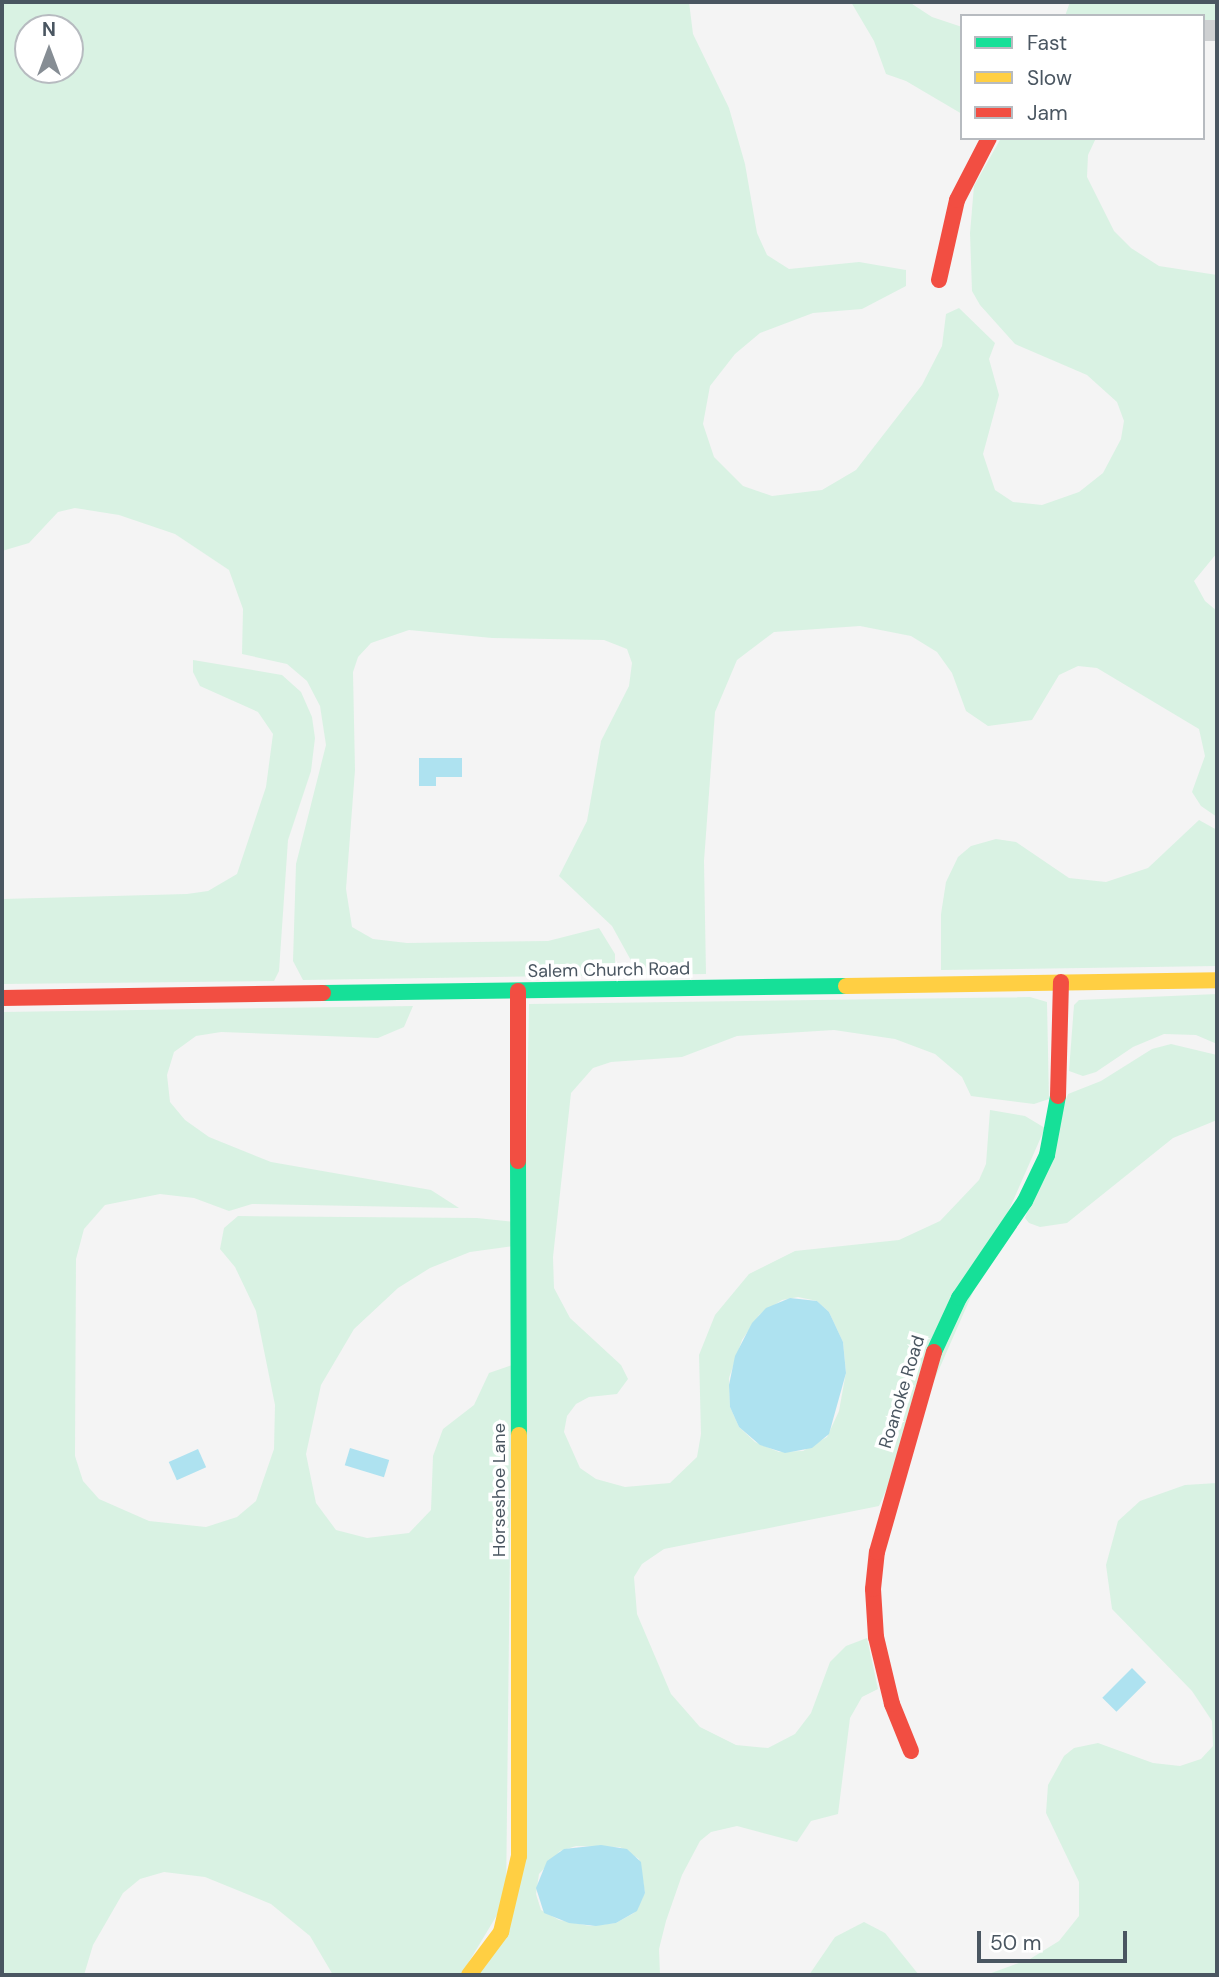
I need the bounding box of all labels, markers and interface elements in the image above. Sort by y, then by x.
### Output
north arrow [14,14,84,84]
legend [960,14,1205,140]
text: N [42,17,56,42]
text: Fast [1027,29,1067,57]
text: Slow [1027,64,1072,92]
text: Jam [1027,99,1068,127]
street label: Salem Church Road [528,958,690,982]
street label: Roanoke Road [875,1333,929,1451]
street label: Horseshoe Lane [488,1423,510,1557]
scale bar [981,1918,1132,1962]
text: 50 m [990,1929,1041,1957]

